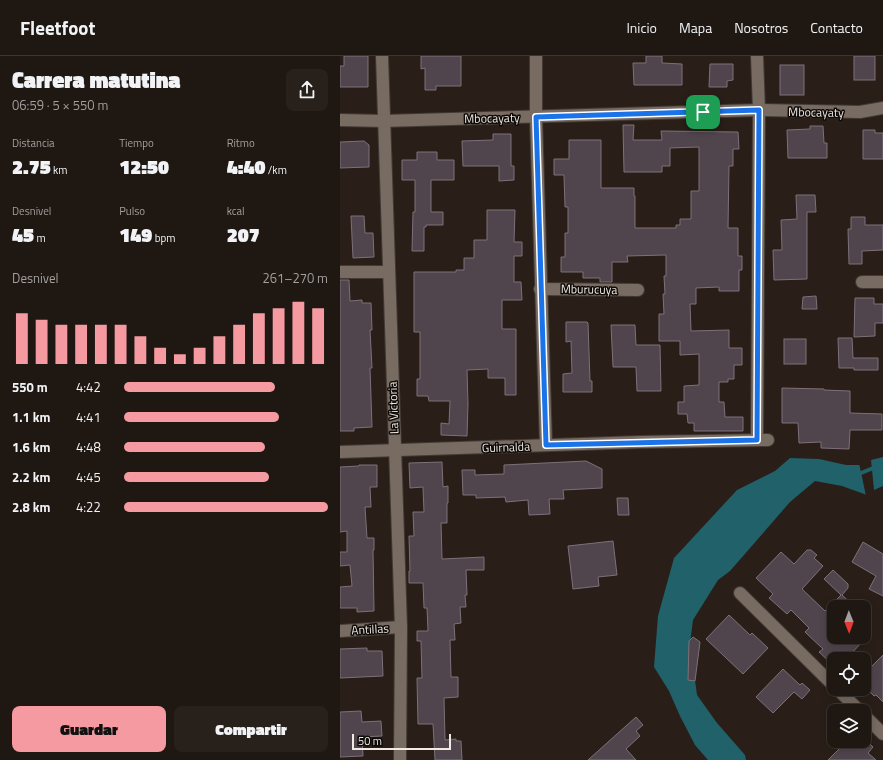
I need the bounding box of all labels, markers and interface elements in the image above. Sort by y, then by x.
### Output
text: Fleetfoot [20,13,95,42]
text: Inicio [626,17,657,38]
text: Mapa [679,17,712,38]
text: Nosotros [734,17,788,38]
text: Contacto [810,17,863,38]
text: Carrera matutina [12,63,181,97]
button: share [286,69,328,111]
text: 06:59 · 5 × 550 m [12,95,108,115]
pin [686,95,720,129]
icon: arrive [692,101,714,123]
street label: Mbocayaty [788,102,844,122]
street label: Mbocayaty [464,108,520,128]
text: Distancia [12,135,55,151]
text: Tiempo [119,135,154,151]
text: Ritmo [227,135,255,151]
text: 2.75 [12,151,51,182]
text: 12:50 [119,151,169,182]
text: 4:40 [227,151,265,182]
text: km [51,162,68,178]
text: /km [265,162,287,178]
text: Desnivel [12,203,51,219]
text: Pulso [119,203,145,219]
text: kcal [227,203,245,219]
text: 45 [12,219,34,250]
text: 149 [119,219,152,250]
text: 207 [227,219,260,250]
text: m [34,230,46,246]
text: bpm [152,230,176,246]
text: Desnivel [12,268,59,288]
text: 261–270 m [262,268,328,288]
street label: Mburucuya [561,279,617,299]
text: 550 m [12,377,48,397]
text: 4:42 [76,377,101,397]
street label: La Victoria [383,381,403,435]
text: 1.1 km [12,407,50,427]
text: 4:41 [76,407,101,427]
text: 1.6 km [12,437,50,457]
text: 4:48 [76,437,101,457]
street label: Guirnalda [482,437,530,457]
text: 2.2 km [12,467,50,487]
text: 4:45 [76,467,101,487]
text: 2.8 km [12,497,50,517]
text: 4:22 [76,497,101,517]
north arrow [827,600,871,644]
map controls [827,600,871,748]
street label: Antillas [351,619,390,639]
button: locate [827,652,871,696]
button: layers [827,704,871,748]
button: Guardar [12,706,166,752]
button: Compartir [174,706,328,752]
scale bar [352,732,451,751]
text: 50 m [358,733,382,749]

